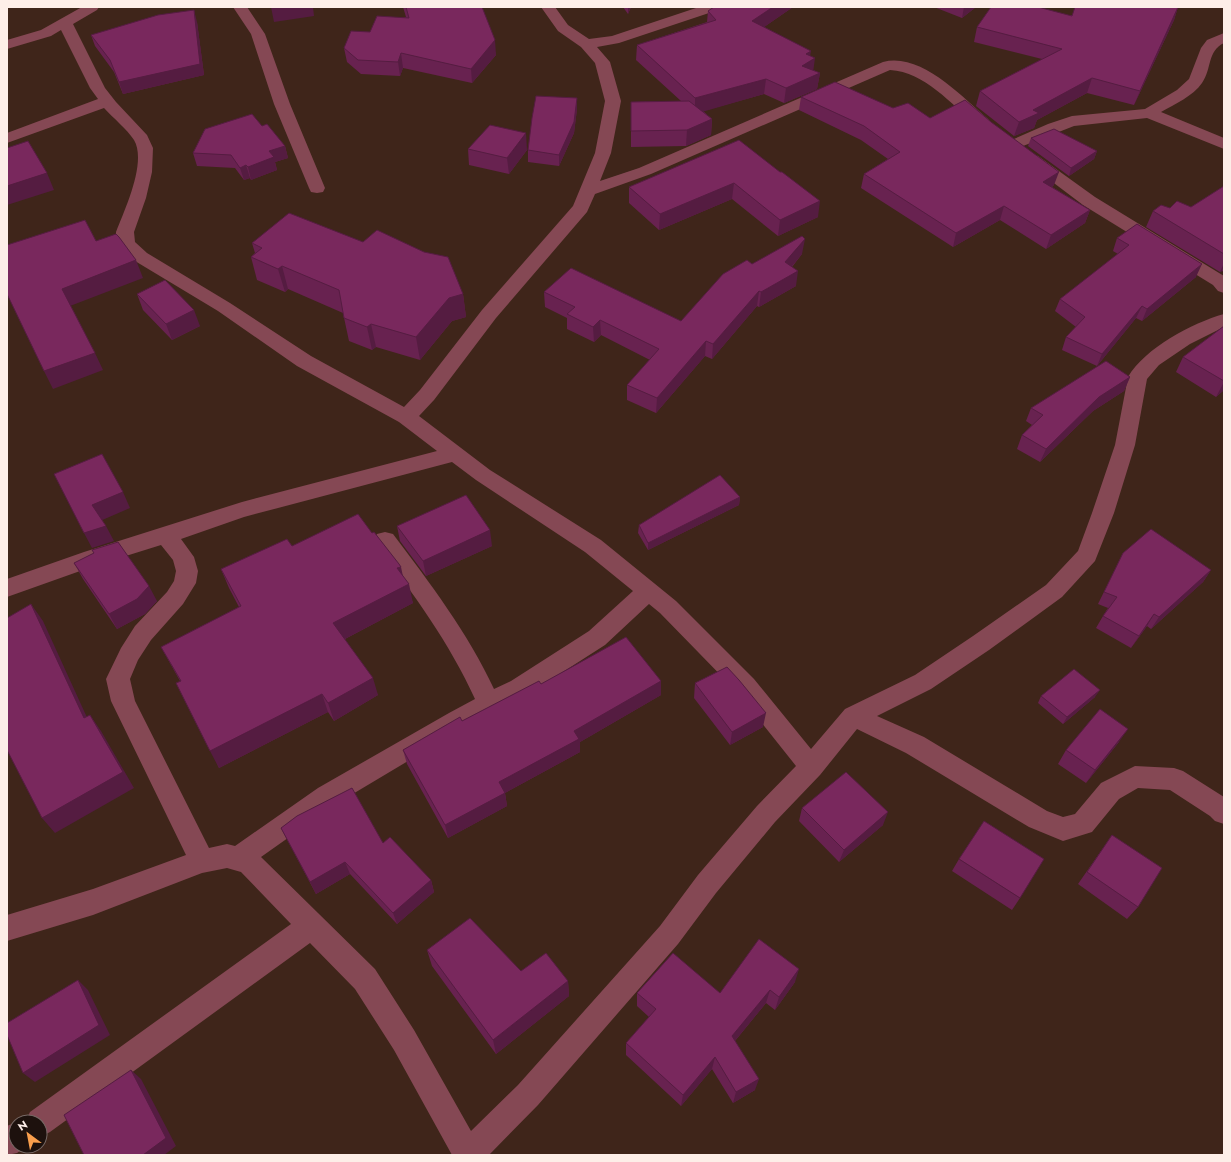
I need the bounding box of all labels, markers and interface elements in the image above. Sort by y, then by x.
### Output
north arrow [8,1114,48,1154]
text: N [15,1116,31,1135]

